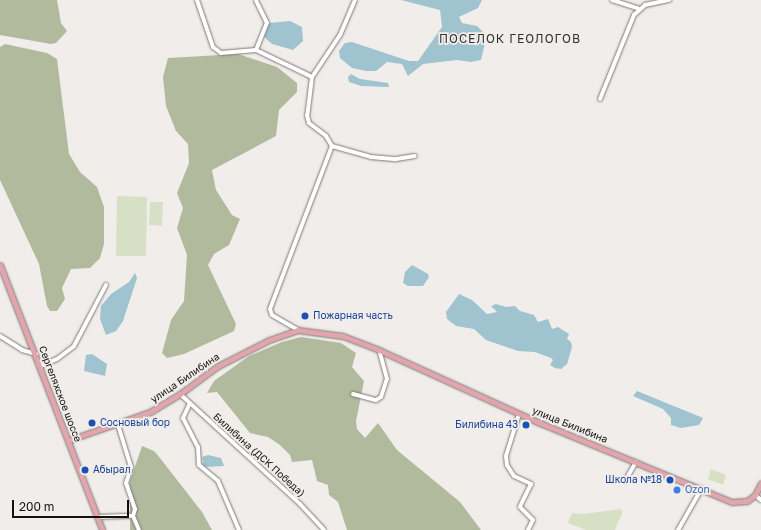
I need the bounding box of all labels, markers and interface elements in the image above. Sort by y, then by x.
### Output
district label: ПОСЕЛОК ГЕОЛОГОВ [439,32,581,46]
place label: Пожарная часть [313,310,393,322]
marker: Пожарная часть [300,311,310,321]
street label: Сергеляхское шоссе [36,344,84,444]
street label: улица Билибина [148,351,222,405]
street label: улица Билибина [531,404,609,446]
street label: Билибина (ДСК Победа) [211,411,307,499]
place label: Сосновый бор [100,417,170,429]
marker: Сосновый бор [87,418,97,428]
place label: Билибина 43 [455,419,518,431]
marker: Билибина 43 [521,420,531,430]
place label: Абырал [93,464,130,476]
marker: Абырал [80,465,90,475]
place label: Школа №18 [605,474,662,486]
marker: Школа №18 [665,475,675,485]
place label: Ozon [685,484,710,496]
marker: Ozon [672,485,682,495]
scale bar [14,492,131,518]
text: 200 m [19,499,54,514]

